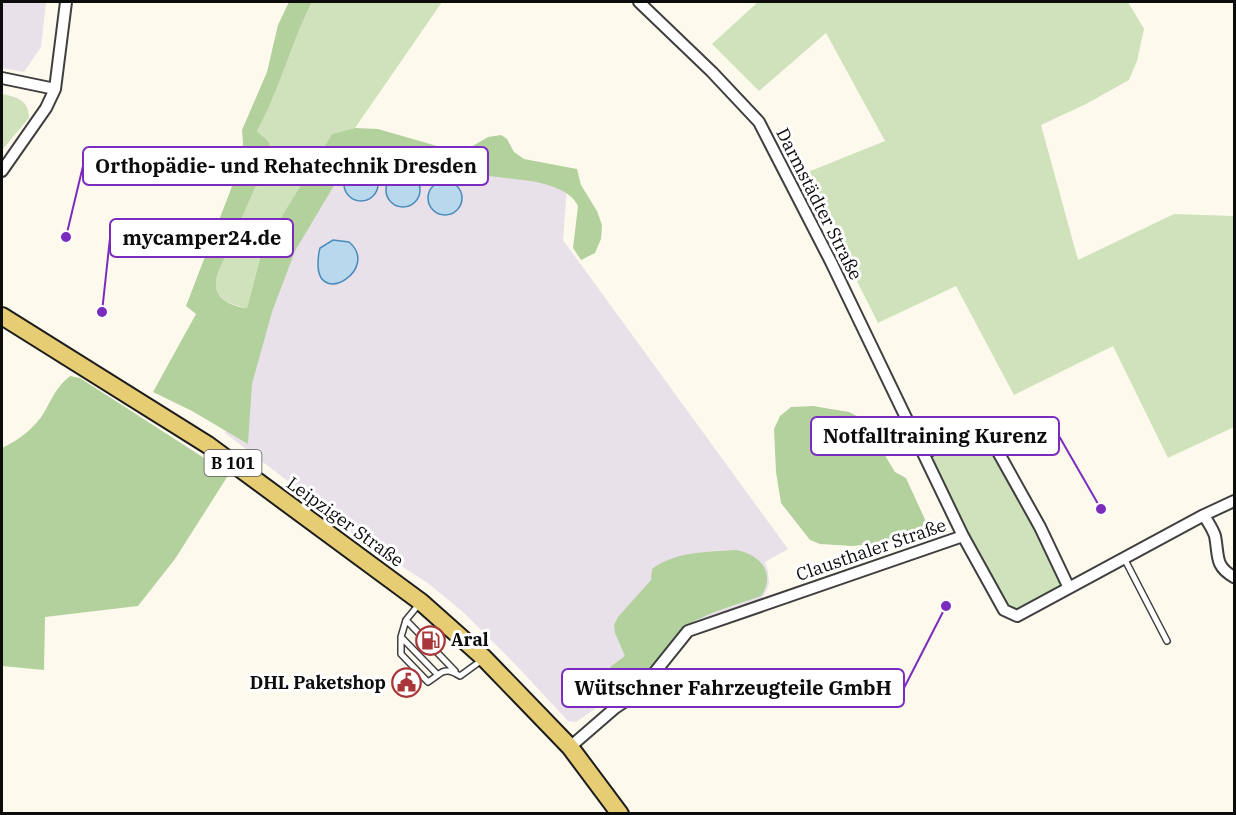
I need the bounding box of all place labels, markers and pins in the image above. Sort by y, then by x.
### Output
callout: Orthopädie- und Rehatechnik Dresden [83,147,488,185]
callout: mycamper24.de [110,219,293,257]
callout: Notfalltraining Kurenz [811,417,1059,455]
fuel station icon: Aral [414,624,446,656]
place label: Aral [451,628,489,651]
public building icon: DHL Paketshop [391,667,423,699]
callout: Wütschner Fahrzeugteile GmbH [562,669,904,707]
place label: DHL Paketshop [250,671,386,694]

